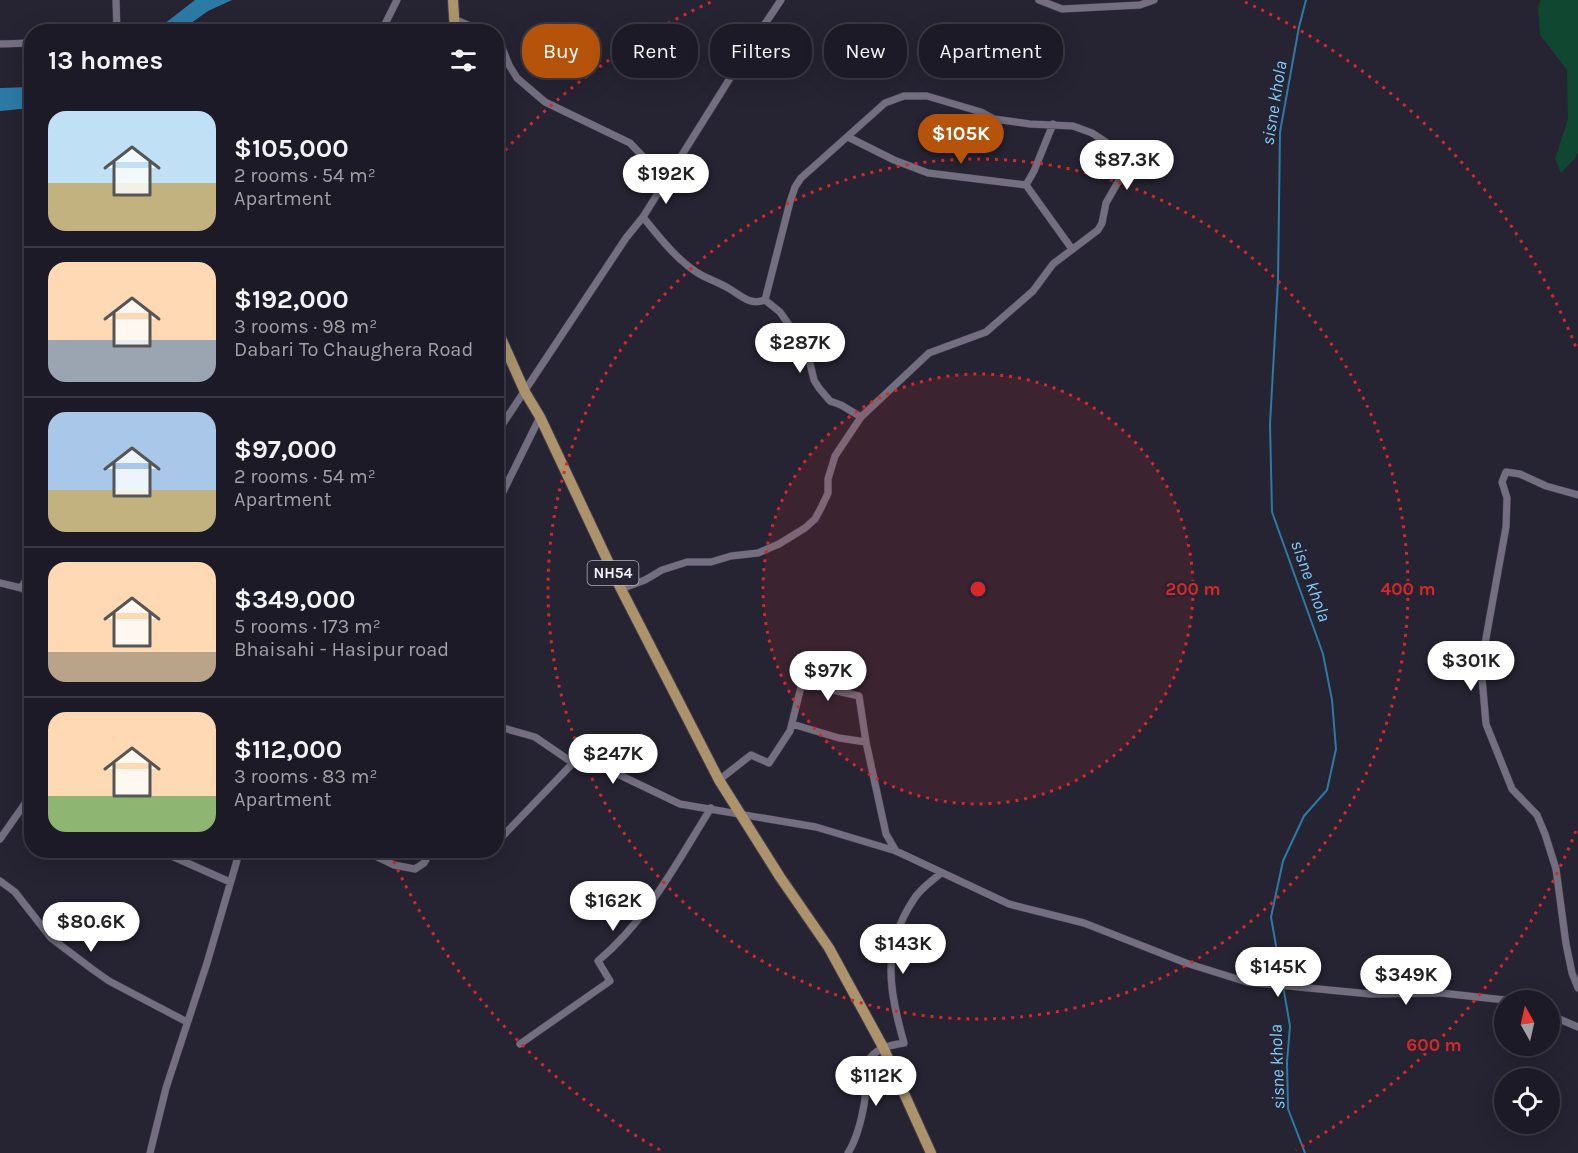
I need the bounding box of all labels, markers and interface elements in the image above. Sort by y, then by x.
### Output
chip: Buy [522,24,600,78]
chip: Rent [612,24,698,78]
chip: Filters [710,24,812,78]
chip: New [824,24,907,78]
chip: Apartment [919,24,1063,78]
icon: filters [447,44,480,77]
text: 13 homes [48,45,163,76]
water label: sisne khola [1256,59,1292,147]
pin: $105K [919,114,1003,165]
text: $105K [932,122,990,145]
text: $105,000 [234,133,349,164]
icon: home [96,135,168,207]
pin: $87.3K [1078,140,1176,191]
text: $87.3K [1094,148,1160,171]
pin: $192K [624,154,708,205]
text: $192K [637,162,695,185]
text: 2 rooms · 54 m² [234,164,376,187]
text: Apartment [234,187,332,210]
text: $192,000 [234,284,349,315]
icon: home [96,286,168,358]
text: 3 rooms · 98 m² [234,315,377,338]
pin: $287K [758,323,842,374]
text: $287K [769,331,831,354]
text: Dabari To Chaughera Road [234,338,473,361]
text: $97,000 [234,434,337,465]
icon: home [96,436,168,508]
text: 2 rooms · 54 m² [234,465,376,488]
text: Apartment [234,488,332,511]
water label: sisne khola [1286,537,1336,625]
road number: NH54 [588,561,638,585]
text: 200 m [1165,578,1221,600]
text: 400 m [1380,578,1436,600]
centre of rings [968,579,988,599]
text: $349,000 [234,584,355,615]
icon: home [96,586,168,658]
text: 5 rooms · 173 m² [234,615,381,638]
text: Bhaisahi - Hasipur road [234,638,449,661]
pin: $301K [1429,641,1513,692]
text: $301K [1441,649,1501,672]
pin: $97K [792,651,864,702]
text: $97K [803,659,853,682]
text: $112,000 [234,734,342,765]
pin: $247K [571,734,655,785]
icon: home [96,736,168,808]
text: $247K [583,742,643,765]
text: 3 rooms · 83 m² [234,765,378,788]
text: Apartment [234,788,332,811]
pin: $162K [571,881,655,932]
text: $162K [584,889,642,912]
pin: $80.6K [42,902,140,953]
text: $80.6K [57,910,125,933]
pin: $143K [861,924,945,975]
text: $143K [874,932,932,955]
pin: $145K [1236,947,1320,998]
text: $145K [1249,955,1307,978]
pin: $349K [1364,955,1448,1006]
text: $349K [1374,963,1438,986]
north arrow [1494,990,1560,1056]
map controls [1494,990,1560,1134]
water label: sisne khola [1265,1024,1289,1110]
text: 600 m [1406,1034,1462,1056]
pin: $112K [834,1056,918,1107]
text: $112K [849,1064,903,1087]
button: locate [1494,1068,1560,1134]

